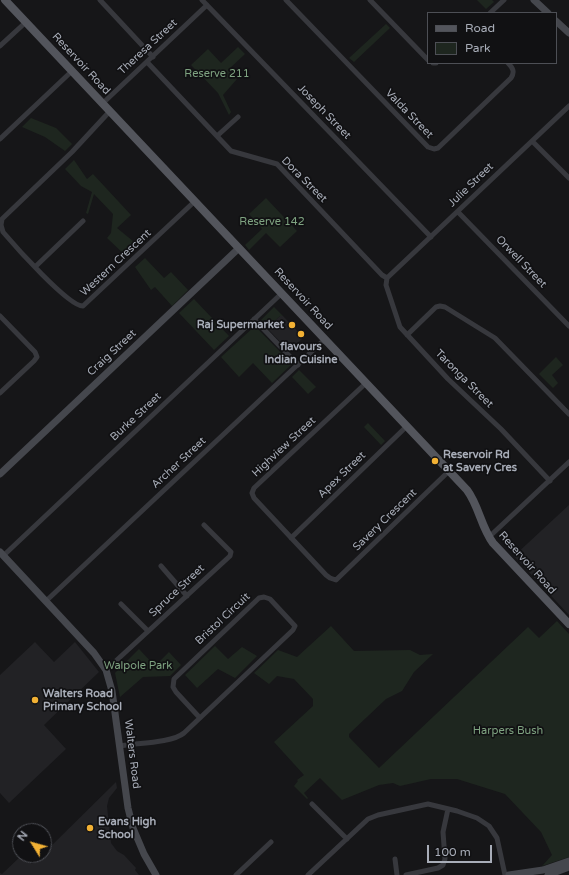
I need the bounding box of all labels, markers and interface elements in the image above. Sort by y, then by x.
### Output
legend [427,12,557,64]
street label: Theresa Street [116,16,180,78]
text: Road [465,21,495,35]
street label: Reservoir Road [49,30,113,98]
text: Park [465,41,491,55]
park label: Reserve 211 [184,67,250,81]
street label: Joseph Street [295,82,353,142]
street label: Valda Street [382,87,436,141]
street label: Dora Street [278,154,330,206]
street label: Julie Street [446,160,496,210]
park label: Reserve 142 [239,215,305,229]
street label: Western Crescent [78,227,154,299]
street label: Orwell Street [493,233,549,291]
street label: Reservoir Road [271,265,335,333]
place label: Raj Supermarket [197,318,284,332]
marker: Raj Supermarket [287,320,297,330]
street label: Craig Street [85,327,139,379]
marker: flavours Indian Cuisine [296,329,306,339]
place label: flavours Indian Cuisine [264,340,338,366]
street label: Taronga Street [432,347,496,411]
street label: Burke Street [108,390,164,444]
street label: Highview Street [249,414,319,480]
street label: Archer Street [149,434,209,492]
place label: Reservoir Rd at Savery Cres [443,448,517,474]
street label: Apex Street [315,449,369,501]
marker: Reservoir Rd at Savery Cres [430,456,440,466]
street label: Savery Crescent [350,486,420,554]
street label: Reservoir Road [495,529,559,597]
street label: Spruce Street [147,562,207,620]
street label: Bristol Circuit [193,590,253,648]
park label: Walpole Park [104,659,172,673]
place label: Walters Road Primary School [43,687,122,713]
marker: Walters Road Primary School [30,695,40,705]
street label: Walters Road [121,718,143,790]
park label: Harpers Bush [473,724,543,738]
place label: Evans High School [98,815,156,841]
north arrow [12,823,52,863]
marker: Evans High School [85,823,95,833]
text: N [15,829,31,844]
scale bar [429,837,494,863]
text: 100 m [434,845,471,859]

